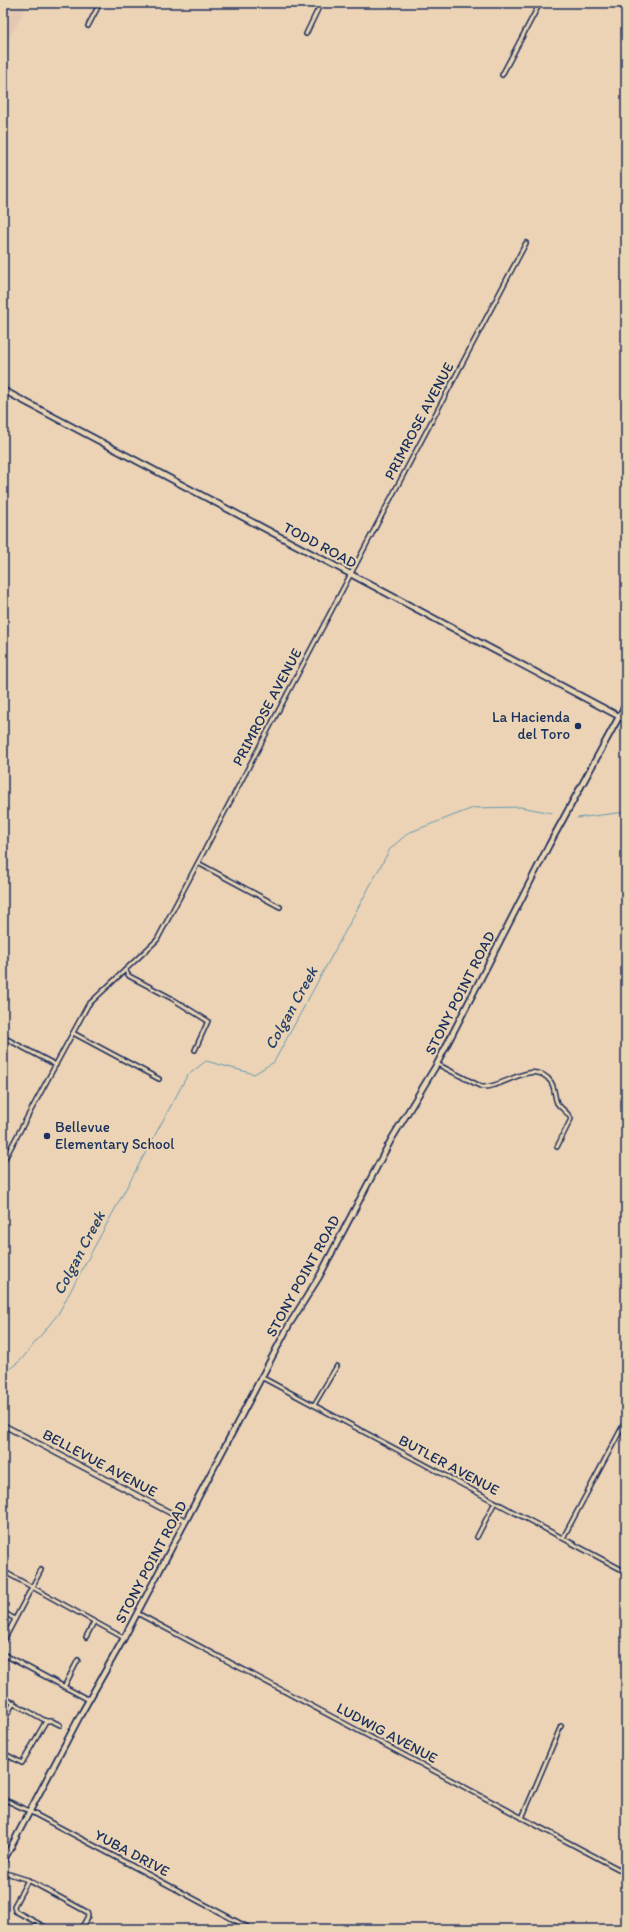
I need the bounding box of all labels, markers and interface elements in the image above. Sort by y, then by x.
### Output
street label: PRIMROSE AVENUE [380,359,458,483]
street label: TODD ROAD [280,518,360,572]
street label: PRIMROSE AVENUE [228,645,306,769]
place label: La Hacienda del Toro [492,708,571,743]
marker: La Hacienda del Toro [573,721,583,731]
street label: STONY POINT ROAD [421,928,499,1058]
water label: Colgan Creek [260,963,322,1053]
place label: Bellevue Elementary School [55,1118,175,1153]
marker: Bellevue Elementary School [42,1131,52,1141]
water label: Colgan Creek [49,1207,109,1298]
street label: STONY POINT ROAD [262,1212,344,1340]
street label: BELLEVUE AVENUE [40,1425,160,1501]
street label: BUTLER AVENUE [396,1431,502,1499]
street label: STONY POINT ROAD [111,1498,191,1626]
street label: LUDWIG AVENUE [333,1699,441,1767]
street label: YUBA DRIVE [91,1826,173,1880]

